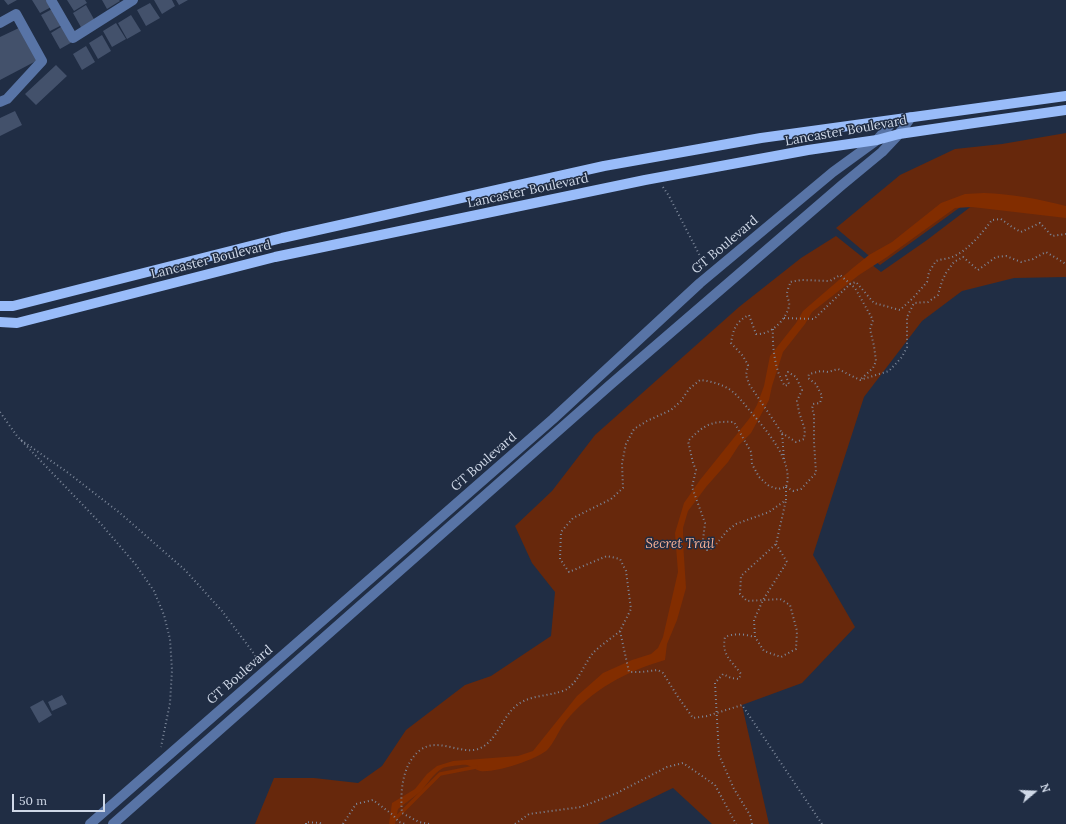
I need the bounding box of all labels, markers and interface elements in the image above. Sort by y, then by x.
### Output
street label: Lancaster Boulevard [784,113,908,149]
street label: Lancaster Boulevard [466,171,590,211]
street label: GT Boulevard [689,213,761,277]
street label: Lancaster Boulevard [149,237,273,283]
street label: GT Boulevard [448,429,520,495]
park label: Secret Trail [646,536,714,552]
street label: GT Boulevard [204,642,276,708]
north arrow [1014,772,1054,812]
text: N [1037,782,1053,794]
scale bar [14,786,107,812]
text: 50 m [19,793,47,808]

